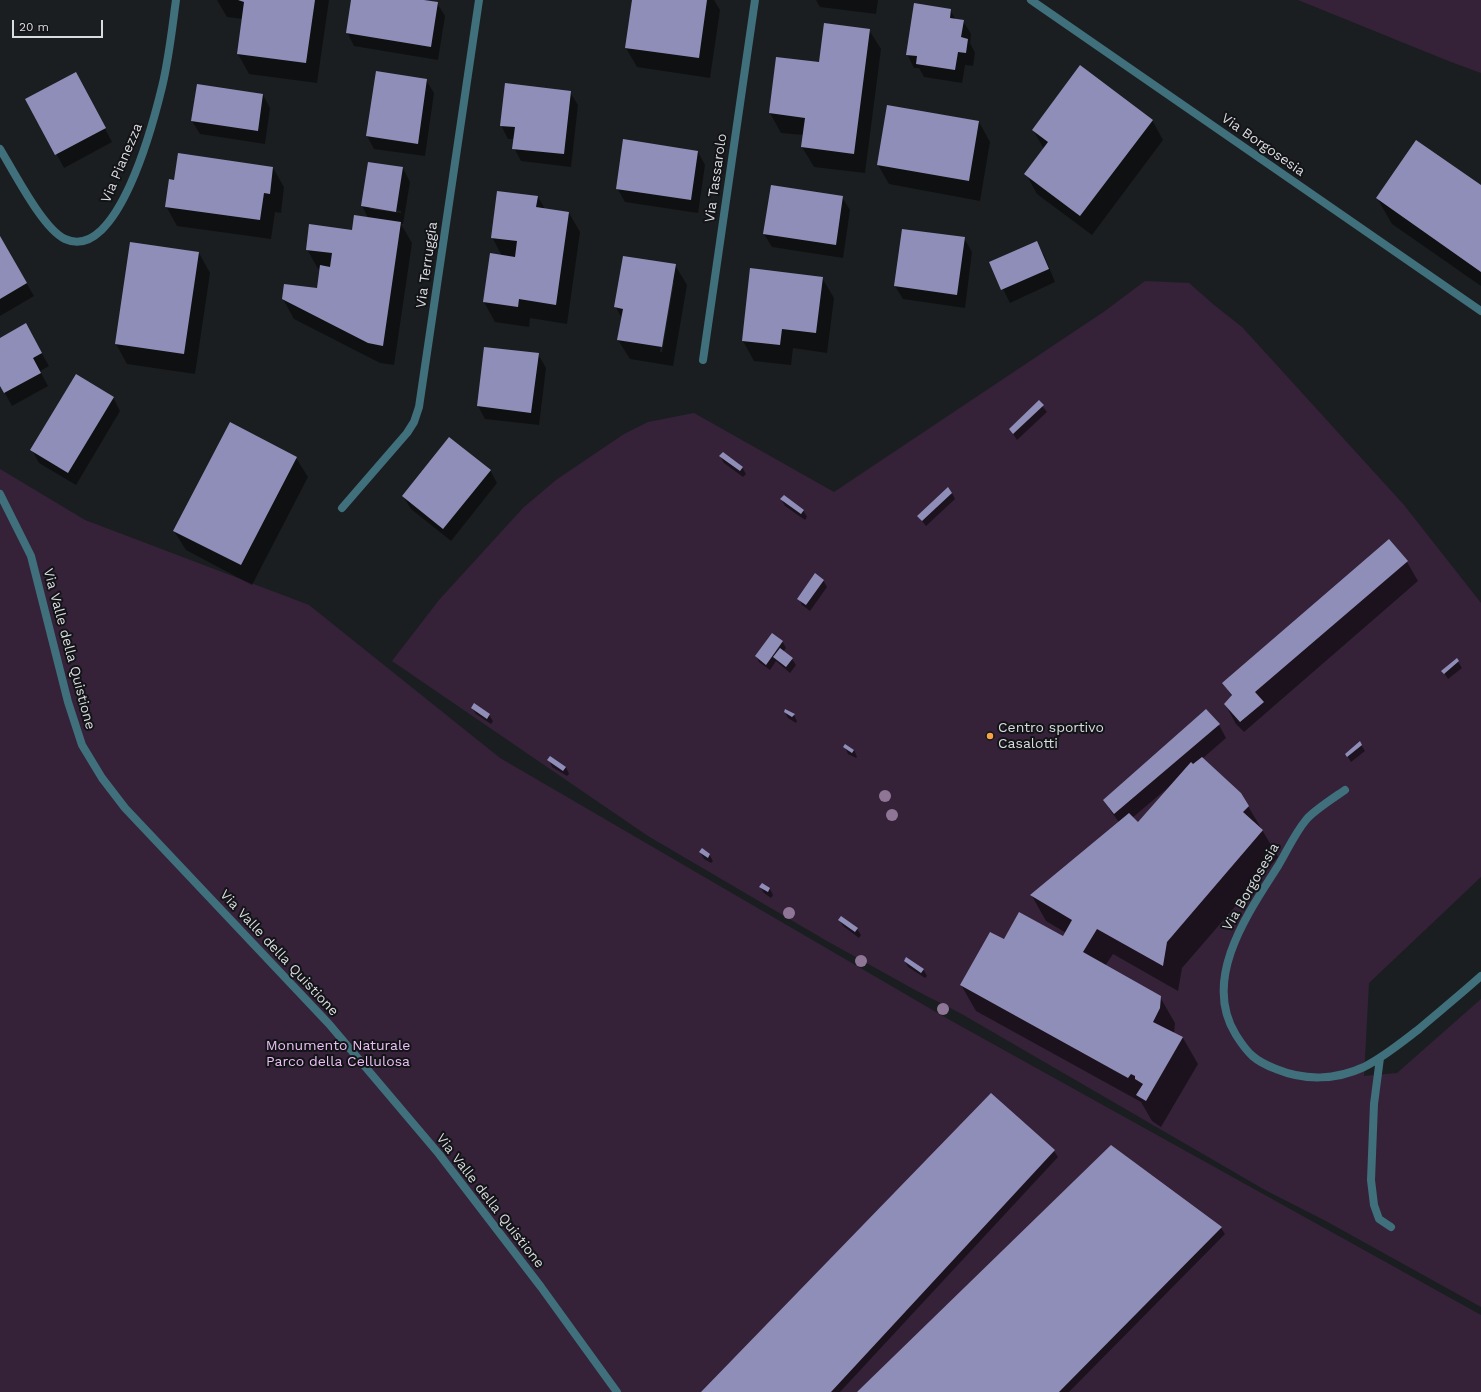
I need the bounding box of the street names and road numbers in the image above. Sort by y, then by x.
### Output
street label: Via Borgosesia [1218,110,1308,180]
street label: Via Pianezza [98,120,146,206]
street label: Via Tassarolo [701,132,731,224]
street label: Via Terruggia [413,221,441,309]
street label: Via Valle della Quistione [39,567,99,731]
street label: Via Borgosesia [1219,840,1283,934]
street label: Via Valle della Quistione [216,887,342,1019]
street label: Via Valle della Quistione [432,1130,548,1272]

